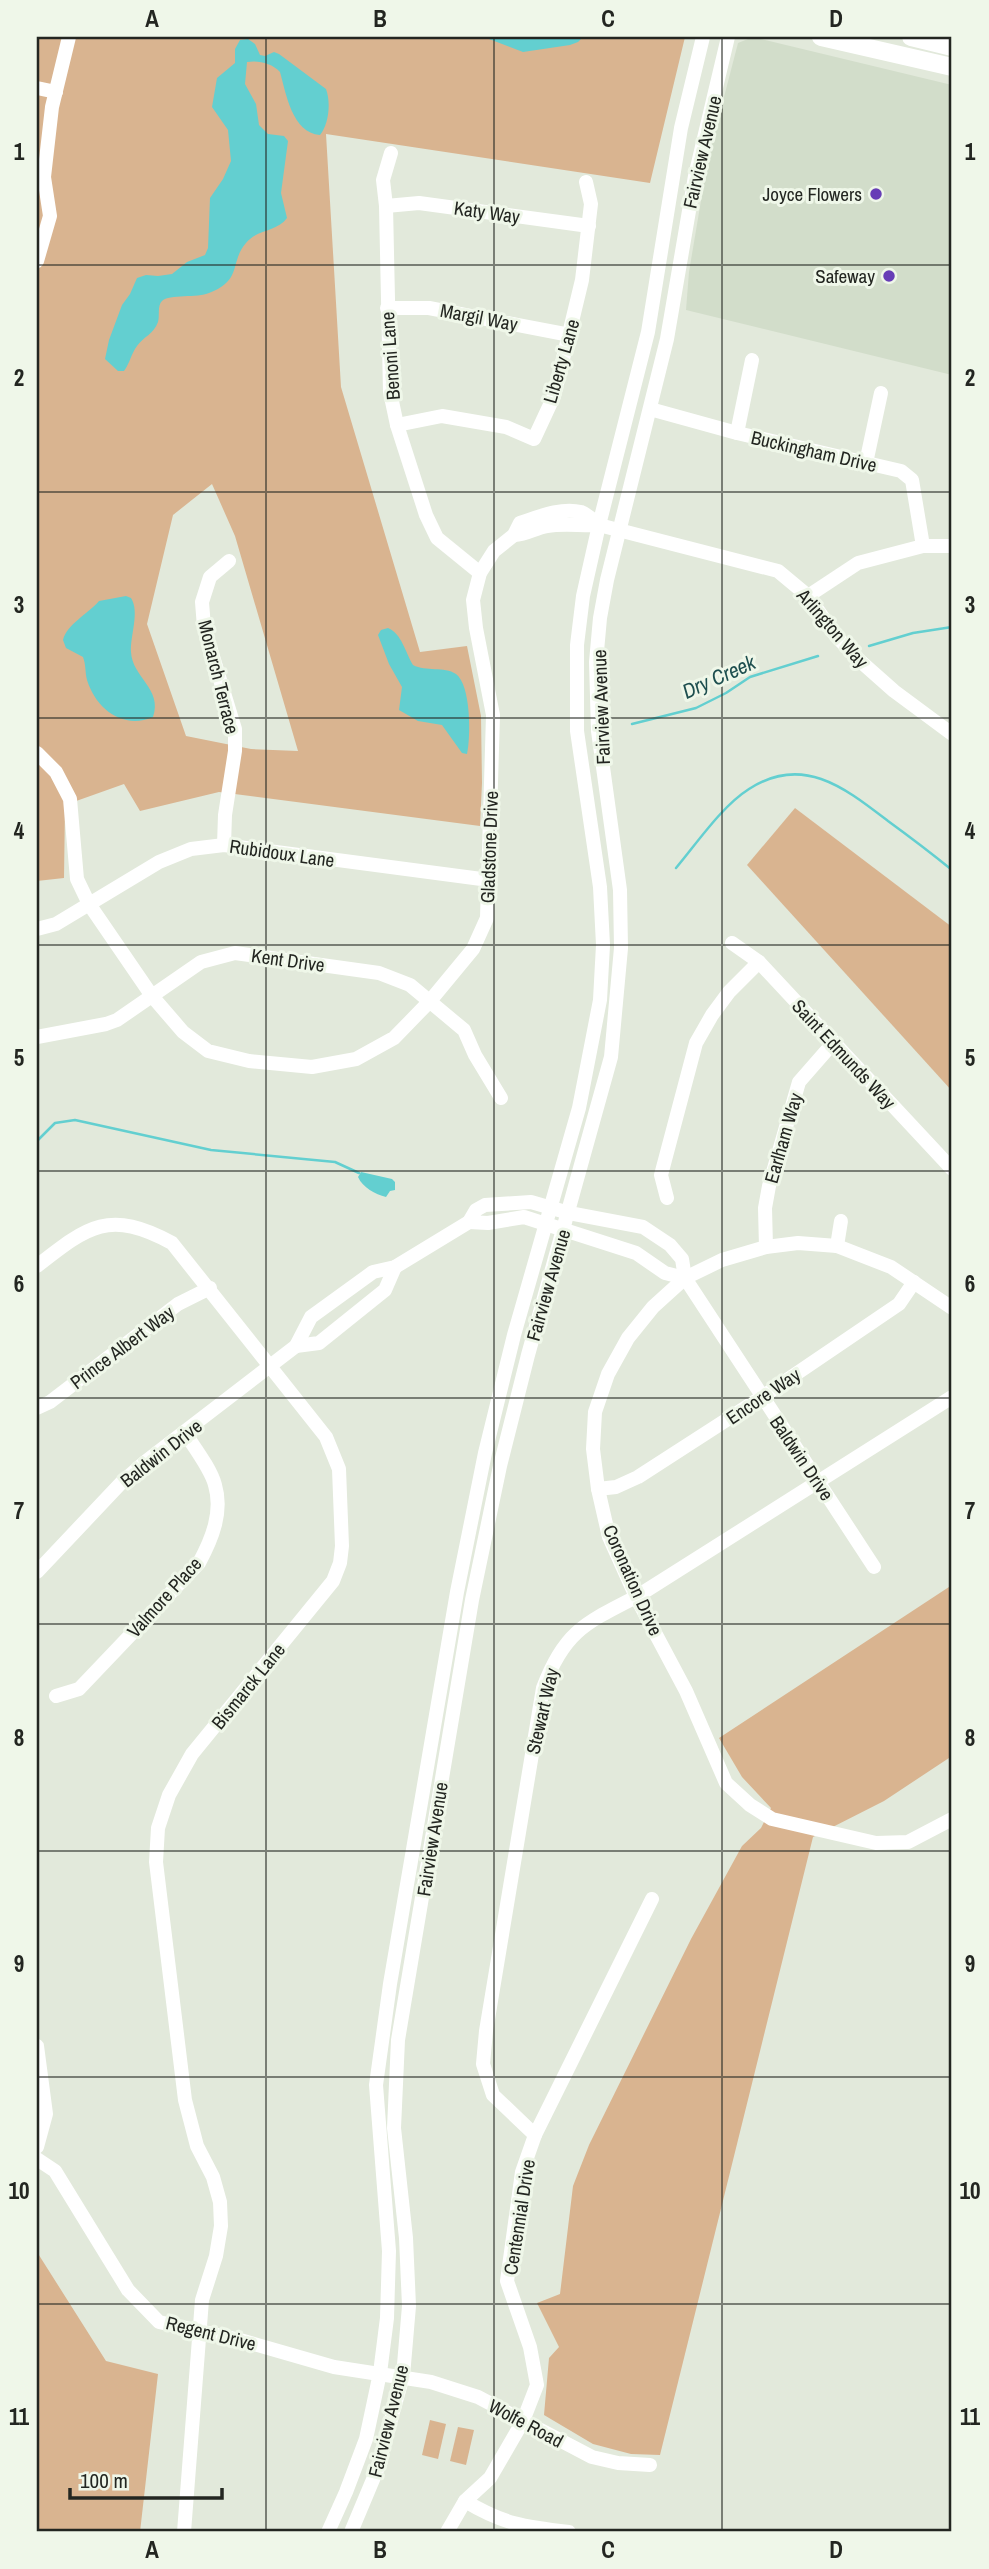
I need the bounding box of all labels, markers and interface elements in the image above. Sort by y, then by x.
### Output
text: A [145,3,159,34]
text: B [373,3,387,34]
text: C [601,3,615,34]
text: D [829,3,843,34]
street label: Fairview Avenue [676,93,728,211]
text: 1 [14,136,25,167]
text: 1 [965,136,976,167]
place label: Joyce Flowers [762,181,862,207]
marker: Joyce Flowers [868,186,884,202]
street label: Katy Way [452,195,522,230]
place label: Safeway [815,263,875,289]
marker: Safeway [881,268,897,284]
street label: Margil Way [438,297,520,337]
street label: Benoni Lane [374,311,406,401]
street label: Liberty Lane [537,316,585,406]
text: 2 [14,362,24,393]
text: 2 [965,362,975,393]
street label: Buckingham Drive [749,424,879,478]
street label: Arlington Way [791,582,875,673]
text: 3 [14,589,24,620]
text: 3 [965,589,975,620]
street label: Monarch Terrace [192,617,246,737]
water label: Dry Creek [677,647,761,706]
street label: Fairview Avenue [586,649,616,765]
street label: Gladstone Drive [474,790,504,904]
text: 4 [14,815,25,846]
text: 4 [965,815,976,846]
street label: Rubidoux Lane [228,833,336,873]
street label: Kent Drive [250,942,326,978]
street label: Saint Edmunds Way [786,993,902,1115]
text: 5 [14,1042,24,1073]
text: 5 [965,1042,975,1073]
street label: Earlham Way [758,1090,808,1186]
street label: Fairview Avenue [520,1226,576,1344]
text: 6 [14,1268,24,1299]
text: 6 [965,1268,975,1299]
street label: Prince Albert Way [65,1299,180,1395]
street label: Encore Way [721,1362,805,1430]
street label: Baldwin Drive [764,1411,840,1505]
street label: Baldwin Drive [115,1413,207,1493]
text: 7 [14,1495,24,1526]
text: 7 [965,1495,975,1526]
street label: Coronation Drive [597,1521,669,1639]
street label: Valmore Place [121,1551,207,1643]
street label: Bismarck Lane [205,1637,291,1735]
street label: Stewart Way [519,1665,565,1757]
text: 8 [14,1722,24,1753]
text: 8 [965,1722,975,1753]
street label: Fairview Avenue [410,1780,454,1898]
text: 9 [14,1948,24,1979]
text: 9 [965,1948,975,1979]
street label: Centennial Drive [497,2157,541,2277]
text: 10 [9,2175,29,2206]
text: 10 [960,2175,980,2206]
street label: Regent Drive [163,2309,259,2357]
street label: Fairview Avenue [361,2362,415,2480]
street label: Wolfe Road [484,2392,568,2454]
text: 11 [9,2401,29,2432]
text: 11 [960,2401,980,2432]
scale bar [70,2457,222,2501]
text: 100 m [80,2466,128,2495]
text: A [145,2534,159,2565]
text: B [373,2534,387,2565]
text: C [601,2534,615,2565]
text: D [829,2534,843,2565]

